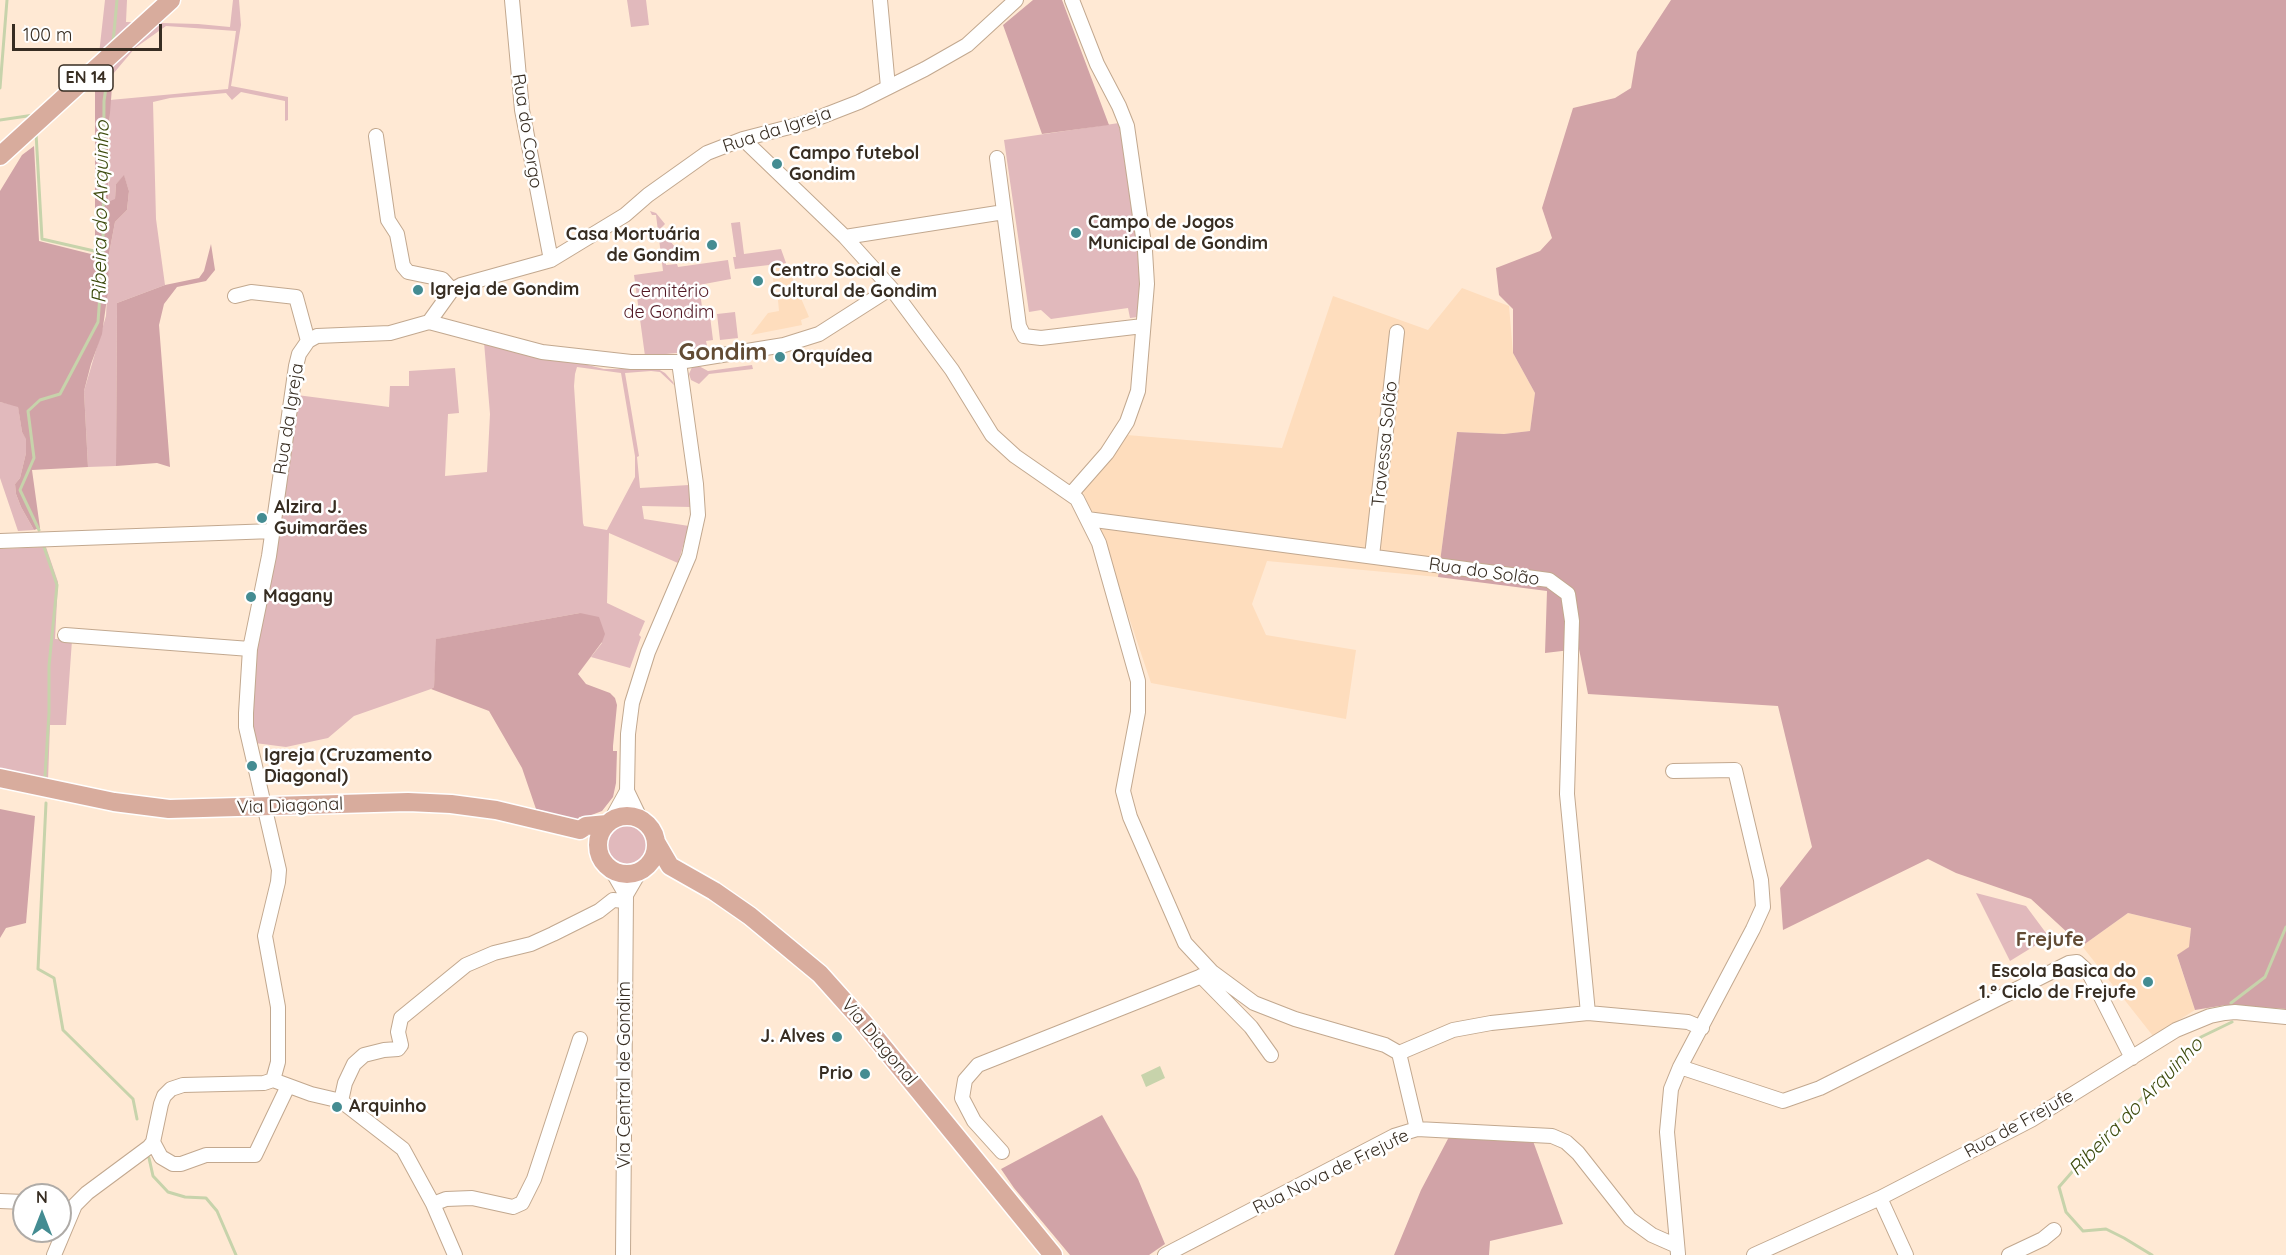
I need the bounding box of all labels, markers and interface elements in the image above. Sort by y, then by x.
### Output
scale bar [15,12,165,50]
text: 100 m [23,23,72,46]
road number: EN 14 [59,65,113,91]
street label: Rua do Corgo [507,72,547,190]
street label: Rua da Igreja [720,102,834,158]
water label: Ribeira do Arquinho [87,120,115,304]
place label: Campo futebol Gondim [789,143,919,186]
marker: Campo futebol Gondim [770,157,784,171]
place label: Campo de Jogos Municipal de Gondim [1088,212,1268,254]
place label: Casa Mortuária de Gondim [566,224,700,266]
marker: Campo de Jogos Municipal de Gondim [1069,226,1083,240]
marker: Casa Mortuária de Gondim [705,238,719,252]
place label: Centro Social e Cultural de Gondim [770,260,937,302]
marker: Centro Social e Cultural de Gondim [751,274,765,288]
place label: Igreja de Gondim [430,279,579,301]
park label: Cemitério de Gondim [624,281,714,324]
marker: Igreja de Gondim [411,283,425,297]
district label: Gondim [679,339,767,367]
place label: Orquídea [792,346,872,368]
marker: Orquídea [773,350,787,364]
street label: Rua da Igreja [270,362,308,476]
street label: Travessa Solão [1368,380,1402,508]
place label: Alzira J. Guimarães [274,497,367,540]
marker: Alzira J. Guimarães [255,511,269,525]
street label: Rua do Solão [1427,554,1541,590]
place label: Magany [263,586,333,608]
marker: Magany [244,590,258,604]
place label: Igreja (Cruzamento Diagonal) [264,745,432,788]
marker: Igreja (Cruzamento Diagonal) [245,759,259,773]
street label: Via Diagonal [236,793,344,819]
district label: Frejufe [2016,928,2084,952]
place label: Escola Basica do 1.º Ciclo de Frejufe [1979,961,2136,1004]
marker: Escola Basica do 1.º Ciclo de Frejufe [2141,975,2155,989]
street label: Via Central de Gondim [614,981,636,1169]
street label: Via Diagonal [836,994,922,1090]
place label: J. Alves [760,1026,825,1048]
marker: J. Alves [830,1030,844,1044]
water label: Ribeira do Arquinho [2064,1033,2208,1181]
place label: Prio [819,1063,853,1085]
marker: Prio [858,1067,872,1081]
street label: Rua de Frejufe [1961,1085,2077,1163]
place label: Arquinho [349,1096,427,1118]
marker: Arquinho [330,1100,344,1114]
street label: Rua Nova de Frejufe [1249,1125,1413,1219]
north arrow [12,1183,72,1243]
text: N [36,1187,48,1207]

